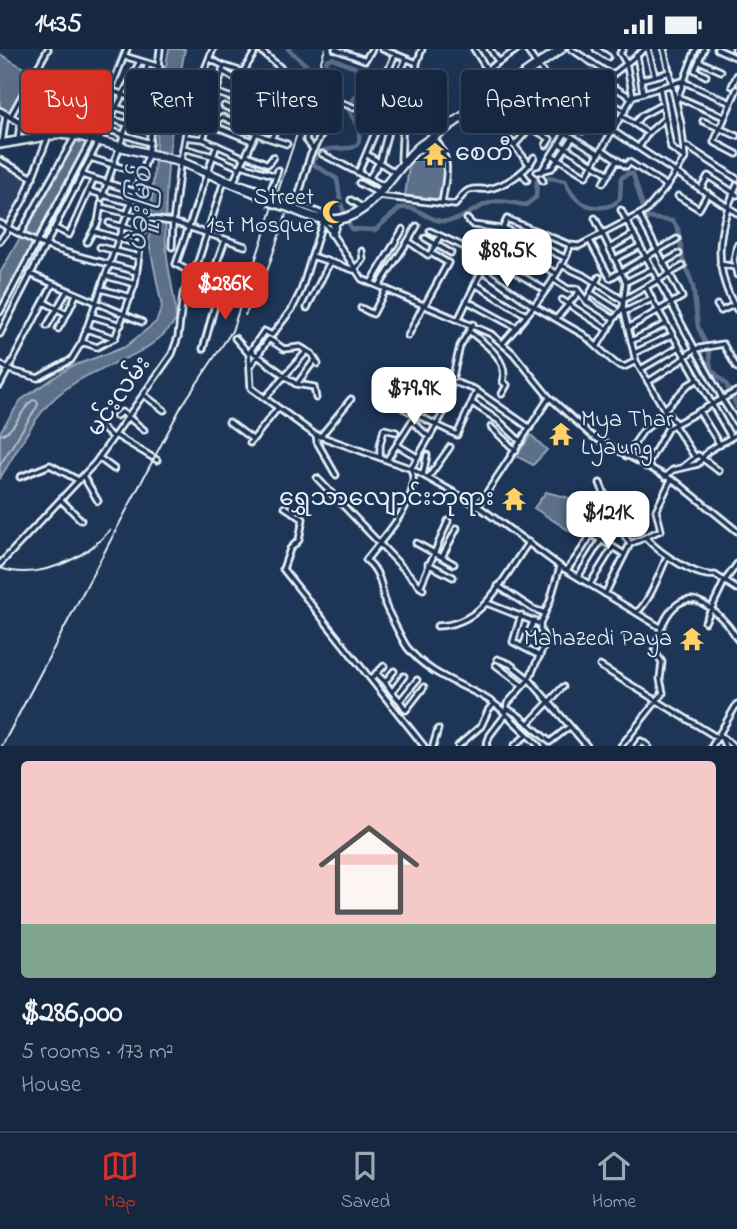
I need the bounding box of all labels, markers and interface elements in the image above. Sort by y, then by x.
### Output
text: 14:35 [35,6,82,44]
chip: Buy [21,70,112,133]
chip: Rent [126,70,218,133]
chip: Filters [232,70,342,133]
chip: New [356,70,447,133]
chip: Apartment [461,70,615,133]
place label: စေတီ [455,136,513,172]
temple icon: စေတီ [421,140,449,168]
water label: ပဲခူးမြစ် [118,163,164,253]
place label: Street 1st Mosque [206,181,314,244]
mosque icon: Street 1st Mosque [320,198,348,226]
pin: $89.5K [450,229,564,289]
text: $89.5K [478,235,536,268]
pin: $286K [176,263,274,322]
text: $286K [197,268,253,301]
street label: မင်းလမ်း [79,349,161,445]
pin: $79.9K [357,367,471,427]
text: $79.9K [387,373,441,406]
place label: Mya Thar Lyaung [581,403,674,467]
temple icon: Mya Thar Lyaung [547,420,575,448]
place label: ရွှေသာလျောင်းဘုရား [279,481,494,517]
temple icon: ရွှေသာလျောင်းဘုရား [500,485,528,513]
pin: $121K [559,491,657,551]
text: $121K [582,497,634,530]
place label: Mahazedi Paya [524,622,672,658]
temple icon: Mahazedi Paya [678,625,706,653]
icon: home [306,807,432,933]
text: $286,000 [21,992,123,1036]
text: 5 rooms · 173 m² [21,1036,174,1069]
text: House [21,1069,81,1102]
tab: Map [101,1147,139,1216]
tab: Saved [341,1147,390,1216]
tab: Home [592,1147,636,1216]

